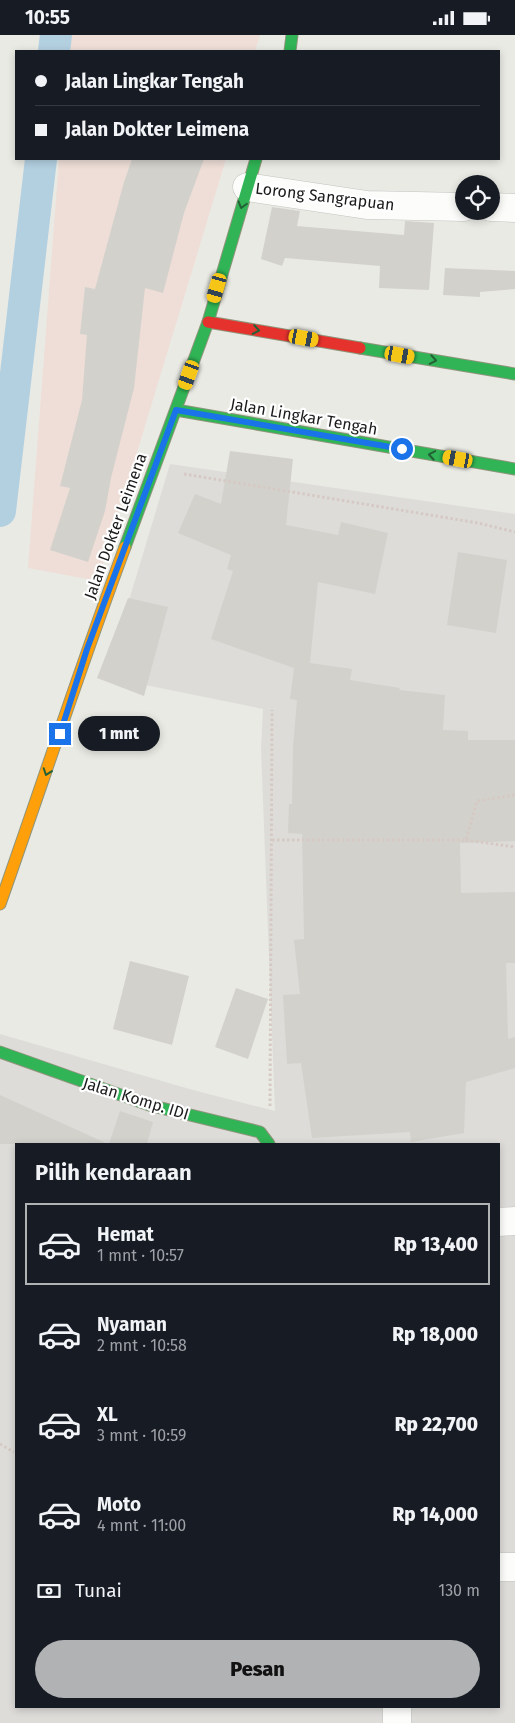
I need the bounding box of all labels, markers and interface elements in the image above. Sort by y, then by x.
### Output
text: 10:55 [25,6,70,29]
text: Jalan Lingkar Tengah [65,70,244,93]
text: Jalan Dokter Leimena [65,118,249,141]
map controls [455,175,500,220]
button: locate [455,175,500,220]
street label: Lorong Sangrapuan [254,179,396,214]
one-way arrow [237,201,247,209]
car [205,272,228,304]
one-way arrow [251,325,260,335]
car [287,328,320,348]
car [383,345,416,365]
one-way arrow [429,355,438,365]
car [176,358,201,392]
street label: Jalan Lingkar Tengah [229,394,379,439]
route start [391,438,413,460]
car [441,449,474,469]
street label: Jalan Dokter Leimena [80,450,151,602]
one-way arrow [428,450,437,460]
callout: 1 mnt [78,717,160,751]
route end [49,723,71,745]
text: 1 mnt [99,724,139,743]
one-way arrow [43,768,53,776]
street label: Jalan Komp. IDI [81,1073,191,1124]
text: Pilih kendaraan [35,1159,192,1186]
icon: car [37,1222,82,1267]
text: Hemat [97,1223,154,1246]
text: Rp 13,400 [394,1233,478,1256]
text: 1 mnt · 10:57 [97,1246,184,1265]
icon: car [37,1312,82,1357]
text: Nyaman [97,1313,167,1336]
text: Rp 18,000 [392,1323,478,1346]
text: 2 mnt · 10:58 [97,1336,187,1355]
icon: car [37,1402,82,1447]
text: XL [97,1403,118,1426]
text: Rp 22,700 [395,1413,478,1436]
text: 3 mnt · 10:59 [97,1426,186,1445]
icon: car [37,1492,82,1537]
text: Moto [97,1493,141,1516]
text: Rp 14,000 [392,1503,478,1526]
text: 4 mnt · 11:00 [97,1516,186,1535]
icon: cash [35,1577,63,1605]
text: Tunai [75,1579,122,1602]
text: 130 m [438,1581,480,1600]
button: Pesan [35,1640,480,1698]

